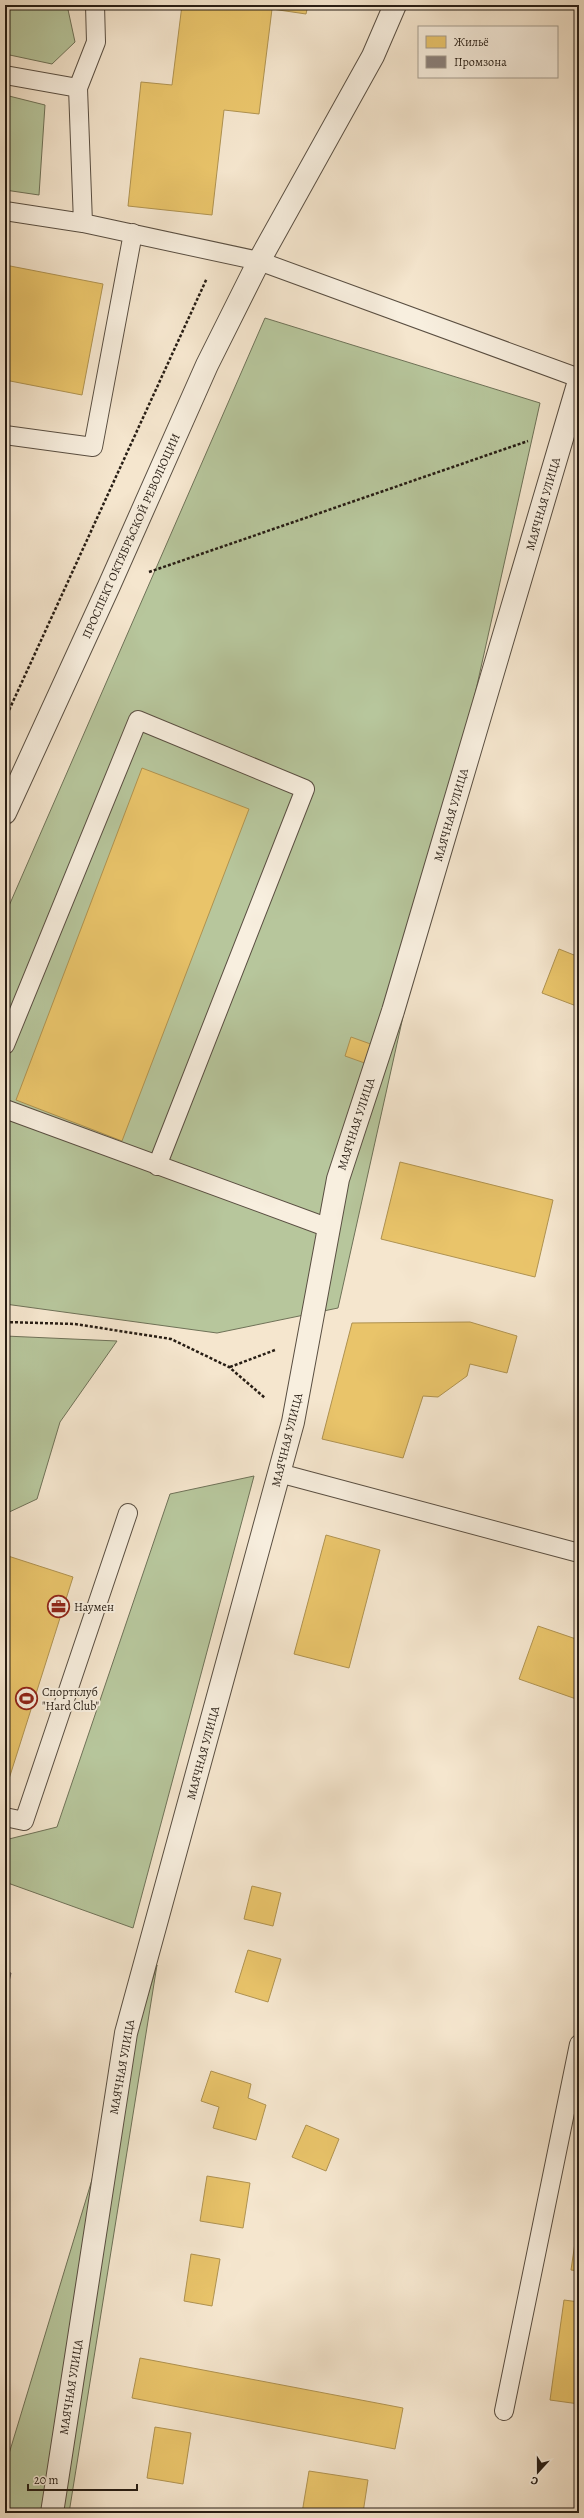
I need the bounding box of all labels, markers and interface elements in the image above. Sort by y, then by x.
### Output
legend [418,26,558,78]
text: Жильё [454,34,489,50]
text: Промзона [454,54,507,70]
street label: ПРОСПЕКТ ОКТЯБРЬСКОЙ РЕВОЛЮЦИИ [78,431,184,641]
street label: МАЯЧНАЯ УЛИЦА [522,455,564,552]
street label: МАЯЧНАЯ УЛИЦА [430,766,472,863]
street label: МАЯЧНАЯ УЛИЦА [334,1075,379,1172]
street label: МАЯЧНАЯ УЛИЦА [268,1390,307,1489]
office icon: Наумен [45,1594,71,1620]
place label: Наумен [74,1599,114,1615]
place label: Спортклуб "Hard Club" [42,1684,100,1714]
sports icon: Спортклуб "Hard Club" [14,1686,40,1712]
street label: МАЯЧНАЯ УЛИЦА [183,1704,223,1802]
street label: МАЯЧНАЯ УЛИЦА [106,2017,138,2116]
street label: МАЯЧНАЯ УЛИЦА [56,2337,87,2436]
north arrow [518,2452,558,2492]
scale bar [28,2466,137,2492]
text: 20 m [34,2472,58,2488]
text: С [529,2473,540,2489]

